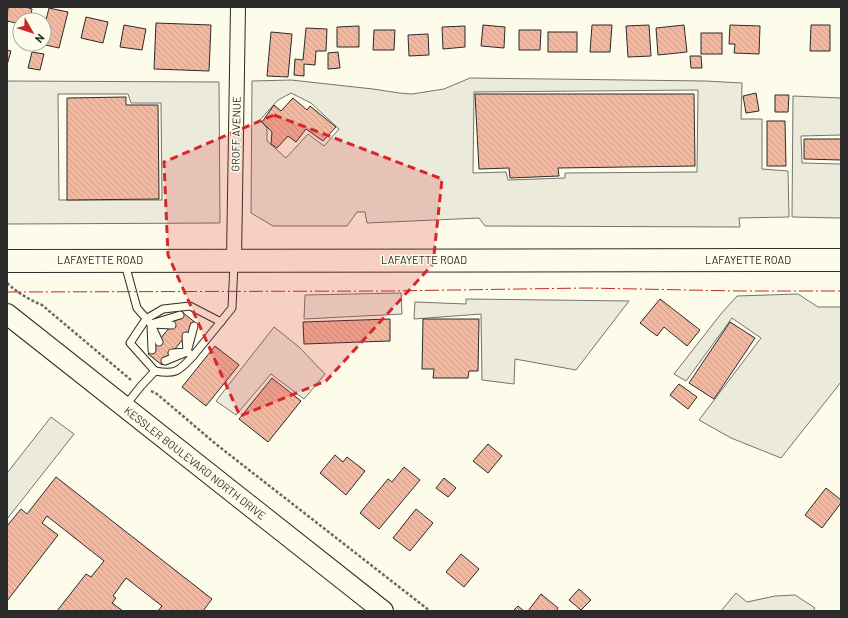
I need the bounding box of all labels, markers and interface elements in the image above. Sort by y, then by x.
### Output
north arrow [12,12,52,52]
text: N [33,32,48,46]
street label: GROFF AVENUE [228,96,243,172]
street label: LAFAYETTE ROAD [57,253,143,266]
street label: LAFAYETTE ROAD [381,253,467,266]
street label: LAFAYETTE ROAD [705,253,791,266]
street label: KESSLER BOULEVARD NORTH DRIVE [122,403,269,522]

